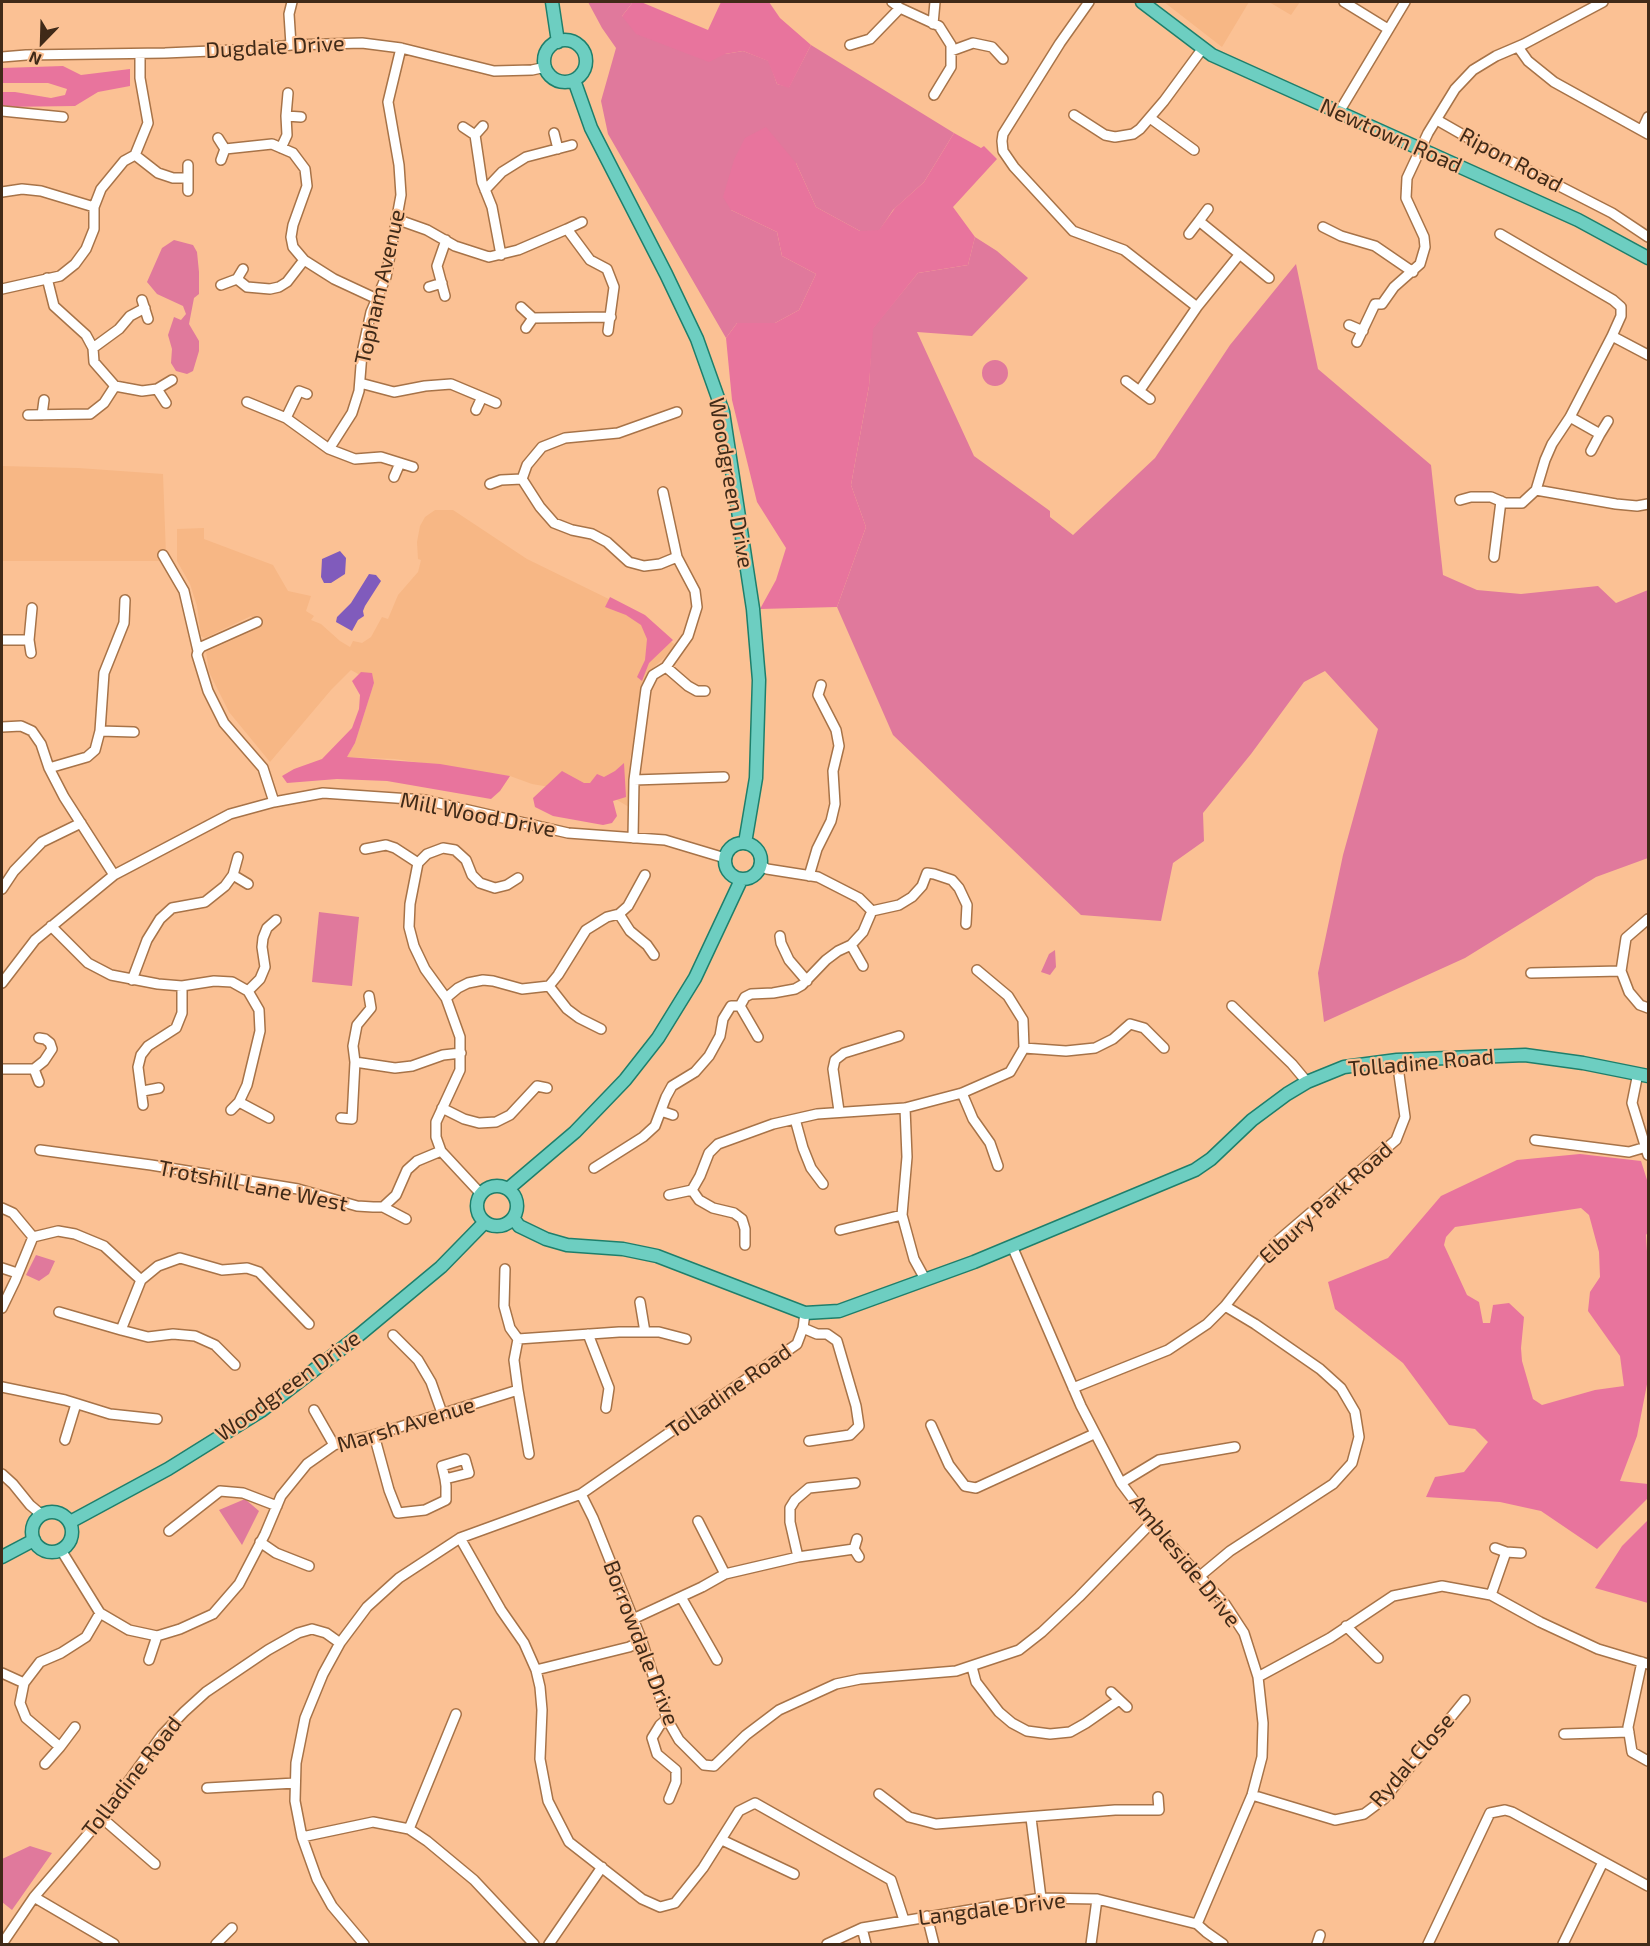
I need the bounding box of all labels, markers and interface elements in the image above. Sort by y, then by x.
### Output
north arrow [12,12,72,72]
street label: Dugdale Drive [205,30,345,64]
text: N [26,48,44,70]
street label: Newtown Road [1316,93,1466,179]
street label: Ripon Road [1455,122,1567,198]
street label: Topham Avenue [349,207,411,367]
street label: Woodgreen Drive [703,396,759,570]
street label: Mill Wood Drive [398,787,558,843]
street label: Tolladine Road [1347,1043,1495,1083]
street label: Elbury Park Road [1254,1136,1398,1270]
street label: Trotshill Lane West [156,1155,350,1217]
street label: Woodgreen Drive [210,1325,366,1447]
street label: Tolladine Road [662,1338,796,1444]
street label: Marsh Avenue [334,1392,478,1458]
street label: Ambleside Drive [1124,1490,1246,1632]
street label: Borrowdale Drive [597,1557,685,1729]
street label: Rydal Close [1364,1708,1460,1812]
street label: Tolladine Road [77,1711,187,1843]
street label: Langdale Drive [917,1887,1067,1931]

